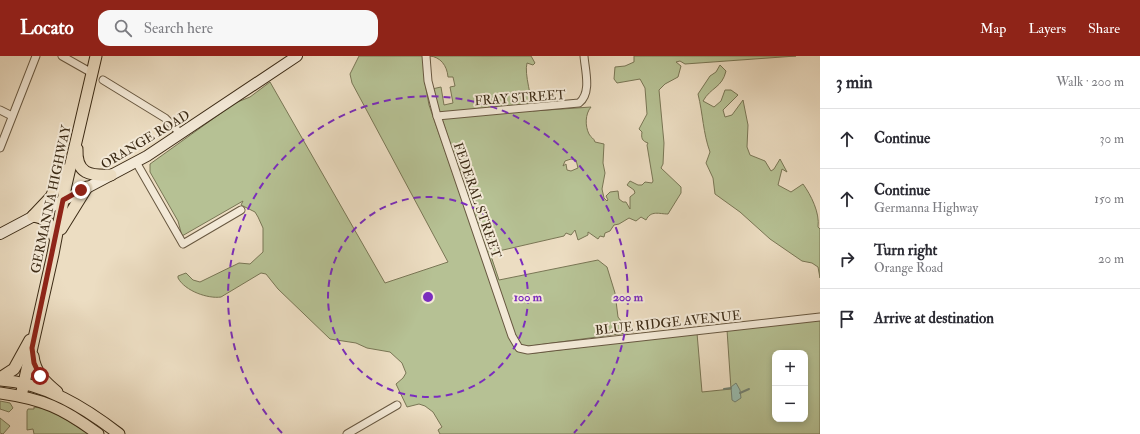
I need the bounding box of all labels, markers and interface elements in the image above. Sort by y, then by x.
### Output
search box [98,10,378,46]
text: Locato [20,16,74,40]
icon: search [112,17,134,39]
text: Search here [144,19,213,38]
text: Map [980,20,1006,37]
text: Layers [1028,20,1066,37]
text: Share [1088,20,1120,37]
text: 3 min [836,72,873,93]
text: Walk · 200 m [1056,74,1124,90]
street label: FRAY STREET [474,87,567,109]
street label: ORANGE ROAD [98,107,193,173]
street label: GERMANNA HIGHWAY [27,123,75,275]
icon: ahead [836,128,858,150]
text: Continue [874,129,930,148]
text: 30 m [1100,131,1124,147]
street label: FEDERAL STREET [450,140,505,261]
route end [72,181,90,199]
text: Continue [874,181,930,200]
icon: ahead [836,188,858,210]
text: 150 m [1094,191,1124,207]
text: Germanna Highway [874,200,978,216]
text: Turn right [874,241,937,260]
icon: right [836,248,858,270]
text: 20 m [1098,251,1124,267]
text: Orange Road [874,260,943,276]
centre of rings [421,290,435,304]
text: 100 m [514,290,543,305]
text: 200 m [613,290,644,305]
street label: BLUE RIDGE AVENUE [594,307,742,339]
icon: arrive [836,308,858,330]
text: Arrive at destination [874,309,994,328]
map controls [772,350,808,422]
button: + [772,350,808,386]
route start [31,367,49,385]
button: − [772,386,808,422]

